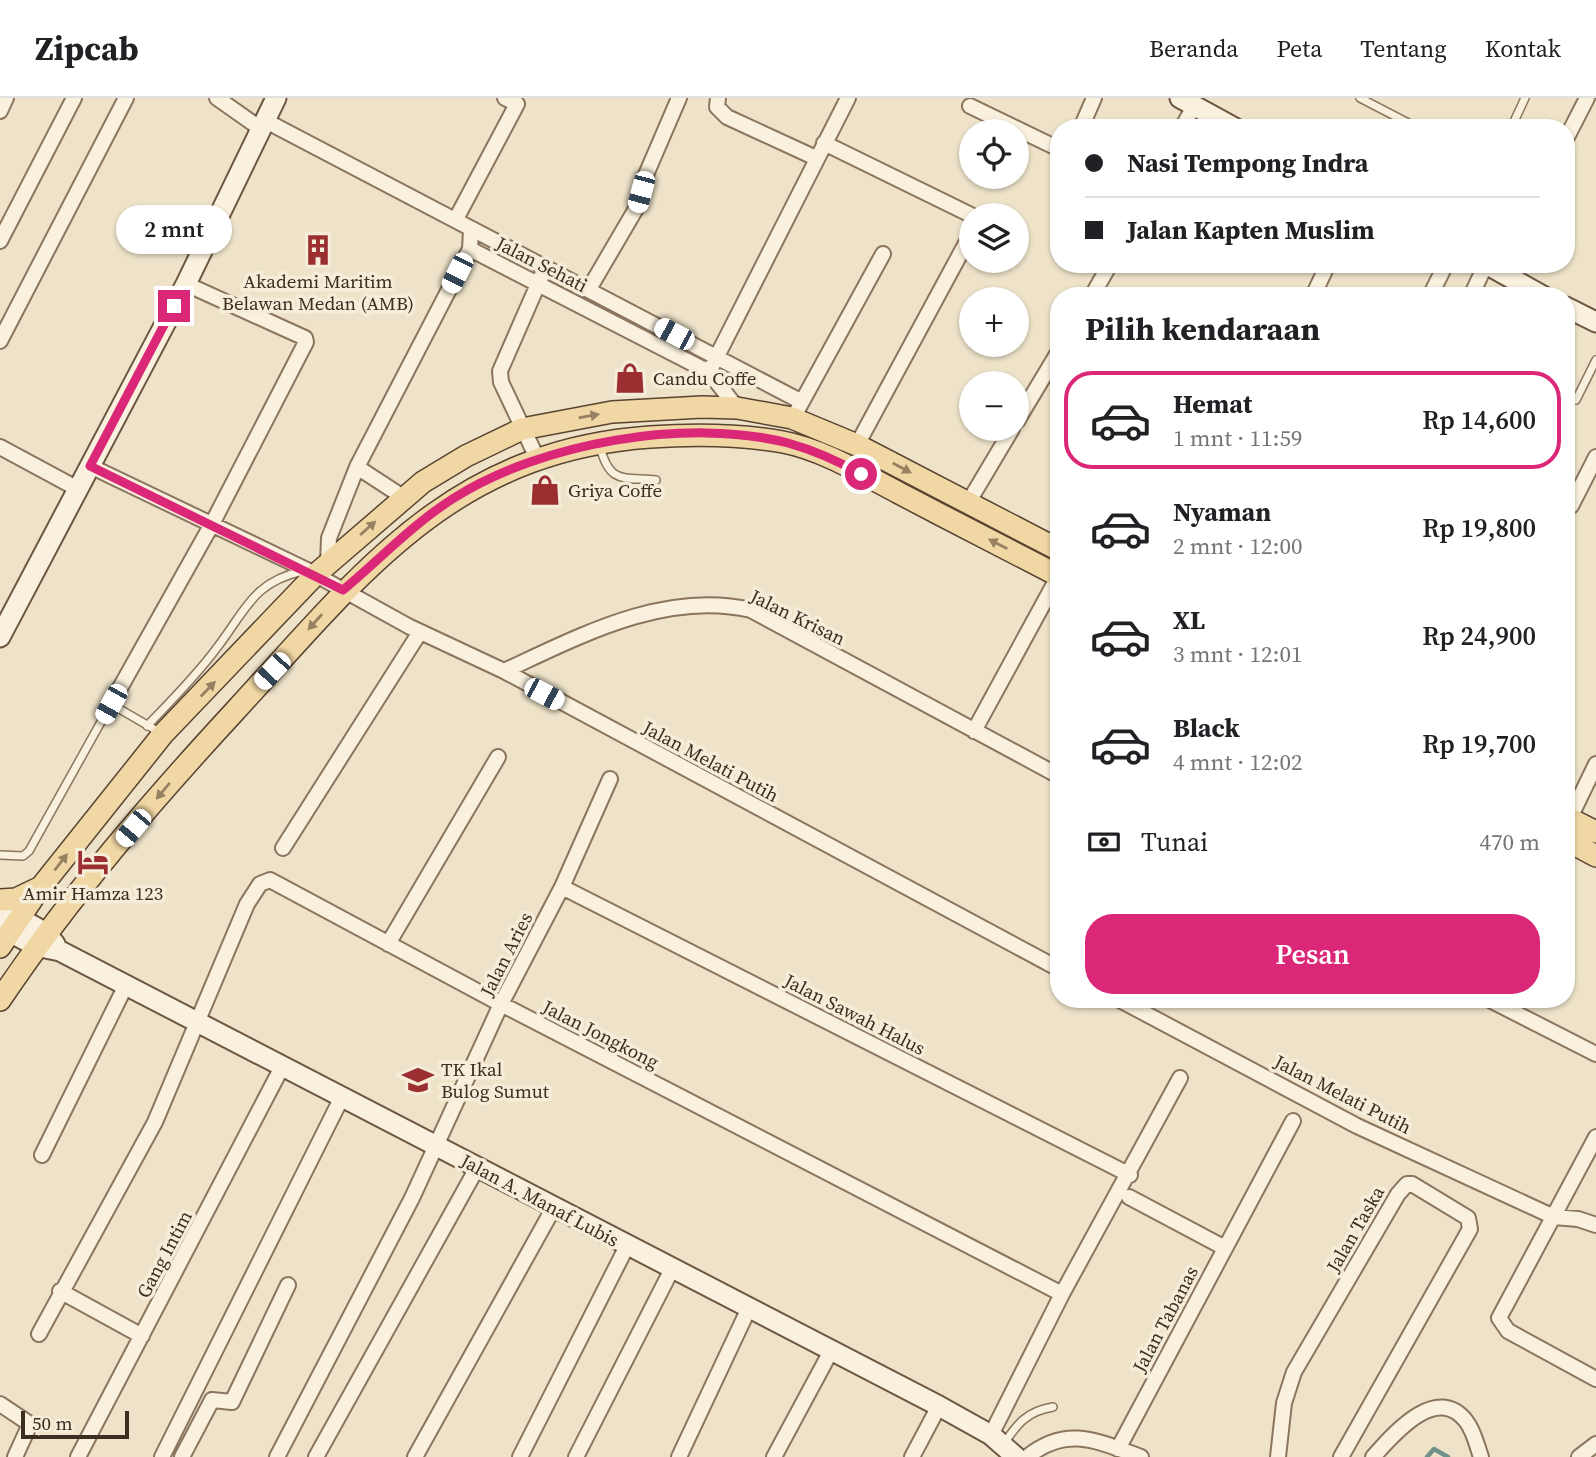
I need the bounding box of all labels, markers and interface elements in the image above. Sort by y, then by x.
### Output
text: Zipcab [35,26,139,71]
text: Beranda [1149,32,1238,65]
text: Peta [1276,32,1322,65]
text: Tentang [1360,32,1447,65]
text: Kontak [1485,32,1561,65]
map controls [959,119,1029,441]
button: locate [959,119,1029,189]
text: Nasi Tempong Indra [1127,145,1369,181]
car [626,169,657,215]
button: layers [959,203,1029,273]
callout: 2 mnt [116,204,232,254]
text: Jalan Kapten Muslim [1127,212,1375,248]
text: 2 mnt [144,213,204,245]
street label: Jalan Sehati [491,229,592,298]
building icon: Akademi Maritim Belawan Medan (AMB) [301,233,335,267]
car [439,250,476,296]
place label: Akademi Maritim Belawan Medan (AMB) [222,268,414,316]
button: + [959,287,1029,357]
route end [158,290,190,322]
text: Pilih kendaraan [1085,307,1320,351]
car [651,315,698,353]
shop icon: Candu Coffe [613,361,647,395]
place label: Candu Coffe [653,365,757,391]
button: − [959,371,1029,441]
text: Hemat [1173,386,1252,422]
icon: car [1089,389,1152,452]
text: Rp 14,600 [1422,402,1536,438]
one-way arrow [578,411,600,422]
text: 1 mnt · 11:59 [1173,422,1302,454]
route start [845,458,877,490]
one-way arrow [892,462,912,474]
shop icon: Griya Coffe [528,473,562,507]
place label: Griya Coffe [568,477,662,503]
text: Nyaman [1173,494,1271,530]
icon: car [1089,497,1152,560]
text: Rp 19,800 [1422,510,1536,546]
one-way arrow [359,520,377,536]
text: 2 mnt · 12:00 [1173,530,1302,562]
one-way arrow [988,539,1008,550]
street label: Jalan Krisan [745,582,850,651]
text: XL [1173,602,1205,638]
icon: car [1089,605,1152,668]
one-way arrow [307,613,323,631]
text: Rp 24,900 [1422,618,1536,654]
text: 3 mnt · 12:01 [1173,638,1302,670]
car [250,648,295,694]
car [521,675,568,713]
car [92,681,131,727]
one-way arrow [199,681,215,698]
text: Black [1173,710,1240,746]
icon: car [1089,713,1152,776]
street label: Jalan Melati Putih [638,714,784,808]
text: Rp 19,700 [1422,726,1536,762]
text: 4 mnt · 12:02 [1173,746,1302,778]
one-way arrow [156,782,171,800]
car [112,805,155,851]
icon: cash [1085,823,1123,861]
text: Tunai [1141,824,1208,860]
text: 470 m [1479,826,1540,858]
hotel icon: Amir Hamza 123 [76,845,110,879]
one-way arrow [53,854,68,871]
place label: Amir Hamza 123 [23,880,163,906]
street label: Jalan Aries [473,907,538,1002]
button: Pesan [1085,914,1540,994]
street label: Jalan Sawah Halus [779,967,930,1061]
street label: Jalan Jongkong [537,993,664,1075]
street label: Jalan Melati Putih [1269,1048,1416,1140]
place label: TK Ikal Bulog Sumut [441,1056,550,1104]
school or university icon: TK Ikal Bulog Sumut [401,1063,435,1097]
street label: Jalan A. Manaf Lubis [456,1147,624,1253]
street label: Jalan Taska [1319,1181,1390,1278]
street label: Gang Intim [130,1206,198,1302]
street label: Jalan Tabanas [1126,1261,1204,1378]
scale bar [21,1408,130,1440]
text: 50 m [32,1410,73,1436]

